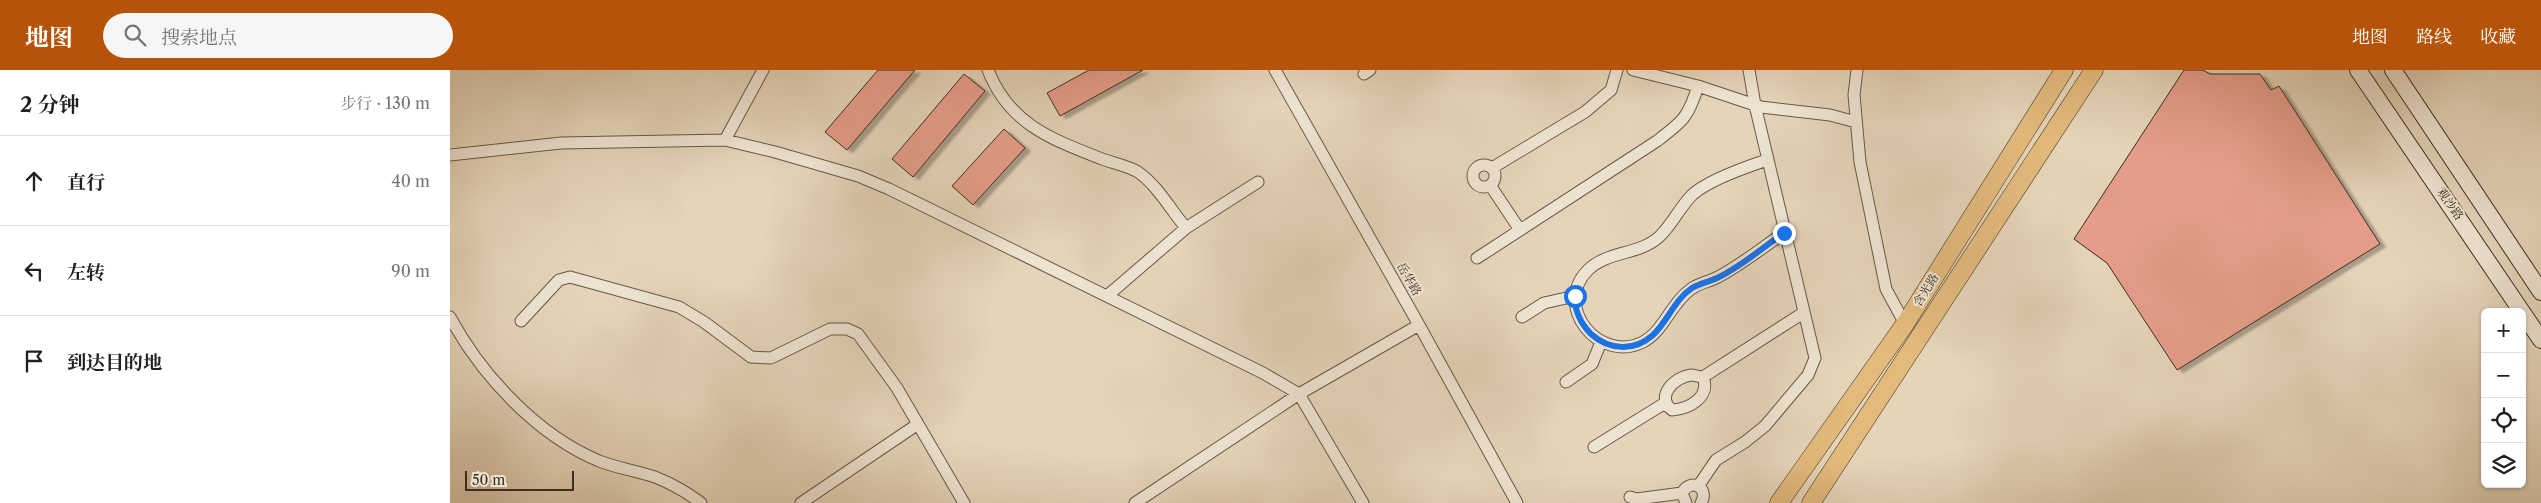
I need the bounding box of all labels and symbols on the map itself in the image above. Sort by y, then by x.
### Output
street label: 观沙路 [2434,185,2467,223]
route end [1773,222,1796,245]
street label: 岳华路 [1394,259,1425,298]
street label: 含光路 [1910,270,1941,309]
route start [1564,285,1587,308]
scale bar [465,468,574,491]

